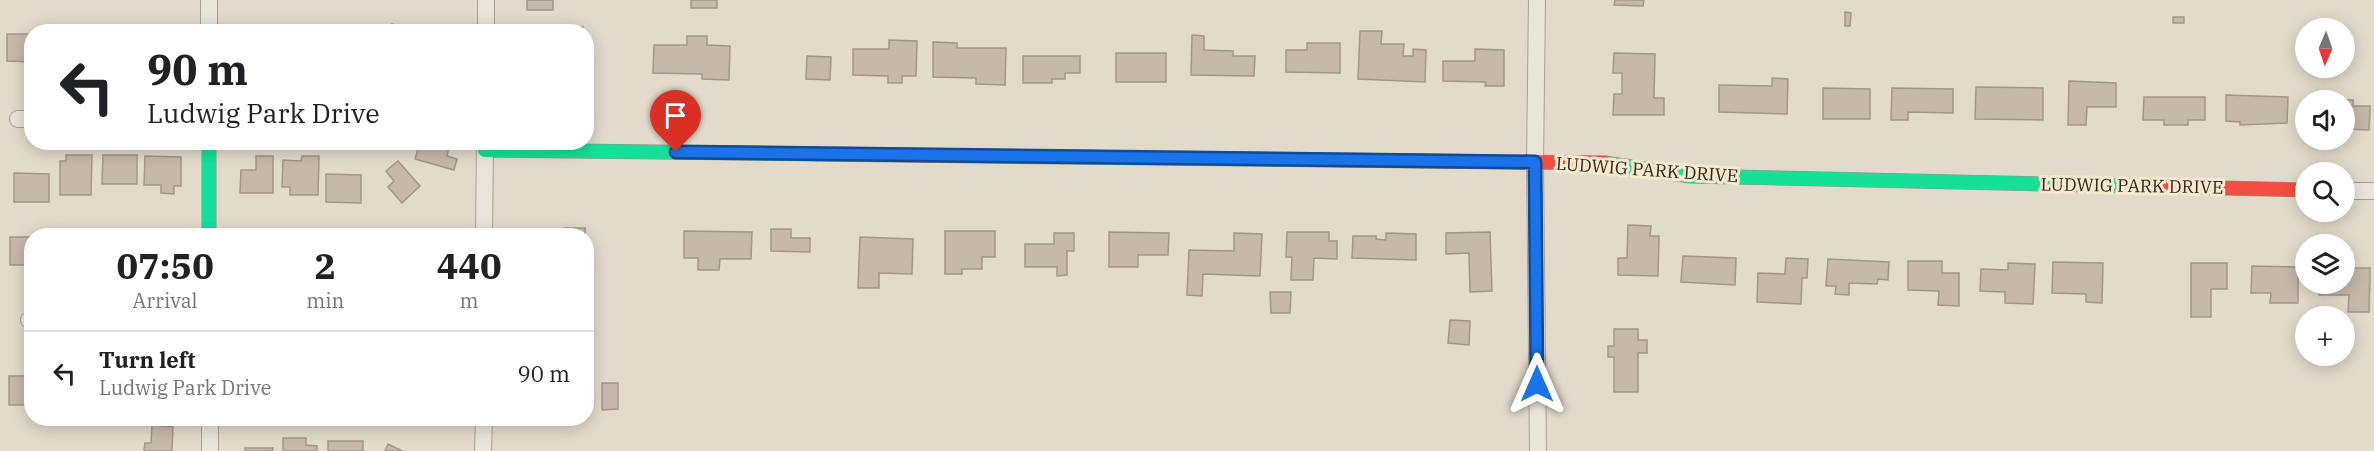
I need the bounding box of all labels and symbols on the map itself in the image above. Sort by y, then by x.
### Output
north arrow [2295,18,2355,78]
pin [650,90,701,152]
street label: LUDWIG PARK DRIVE [1555,152,1739,187]
street label: LUDWIG PARK DRIVE [2040,172,2224,199]
position arrow [1505,352,1569,416]

